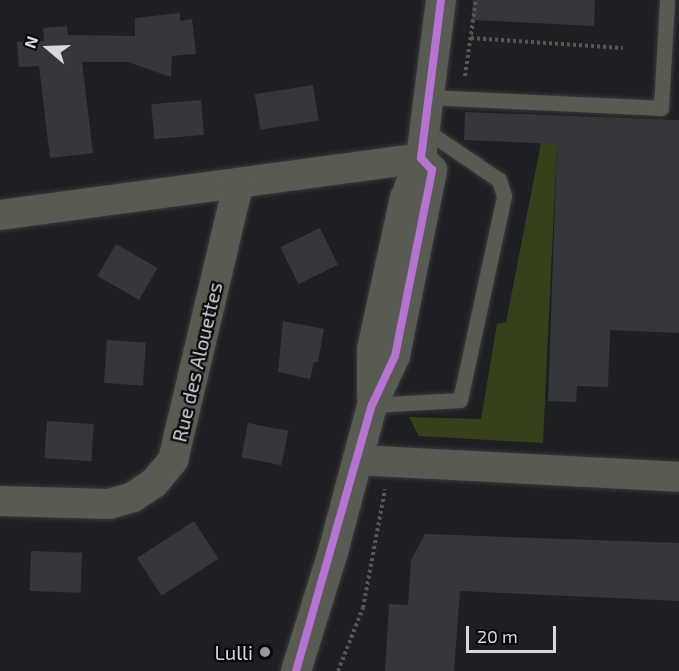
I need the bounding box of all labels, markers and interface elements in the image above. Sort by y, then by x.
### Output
north arrow [18,18,78,78]
text: N [20,33,41,51]
street label: Rue des Alouettes [167,279,227,445]
scale bar [469,614,559,652]
text: 20 m [477,625,518,647]
place label: Lulli [214,640,253,664]
marker: Lulli [258,645,272,659]

